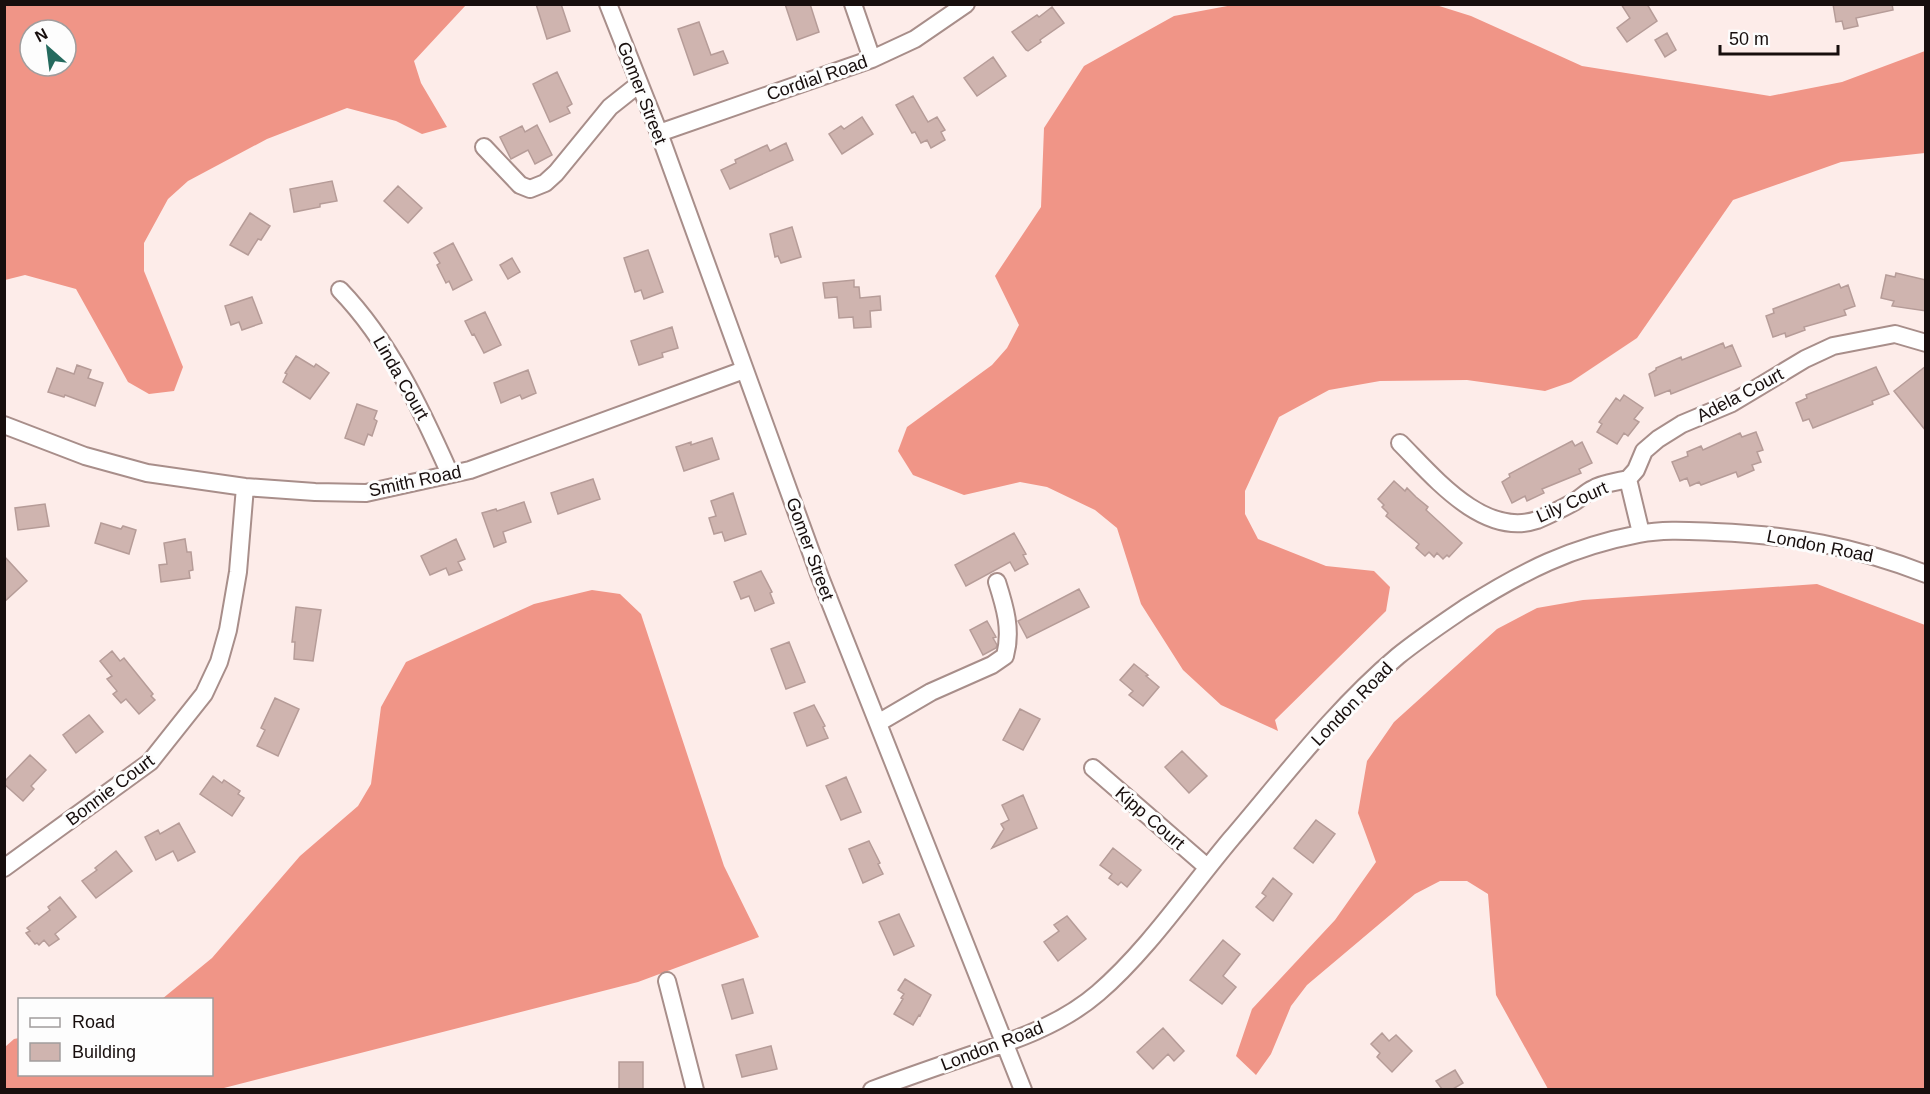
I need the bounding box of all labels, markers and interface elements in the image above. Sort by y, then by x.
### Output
north arrow [18,18,78,78]
scale bar [1720,18,1838,56]
text: N [32,25,50,45]
text: 50 m [1729,29,1769,49]
street label: Gomer Street [613,39,671,147]
street label: Cordial Road [764,51,870,105]
street label: Linda Court [369,333,433,423]
street label: Adela Court [1693,364,1787,426]
street label: Smith Road [367,461,463,501]
street label: Lily Court [1533,477,1611,527]
street label: Gomer Street [782,495,838,603]
street label: London Road [1765,526,1875,566]
street label: London Road [1307,658,1397,750]
street label: Bonnie Court [62,750,158,830]
street label: Kipp Court [1111,783,1189,853]
legend [18,998,213,1076]
text: Road [72,1012,115,1032]
street label: London Road [938,1017,1046,1075]
text: Building [72,1042,136,1062]

